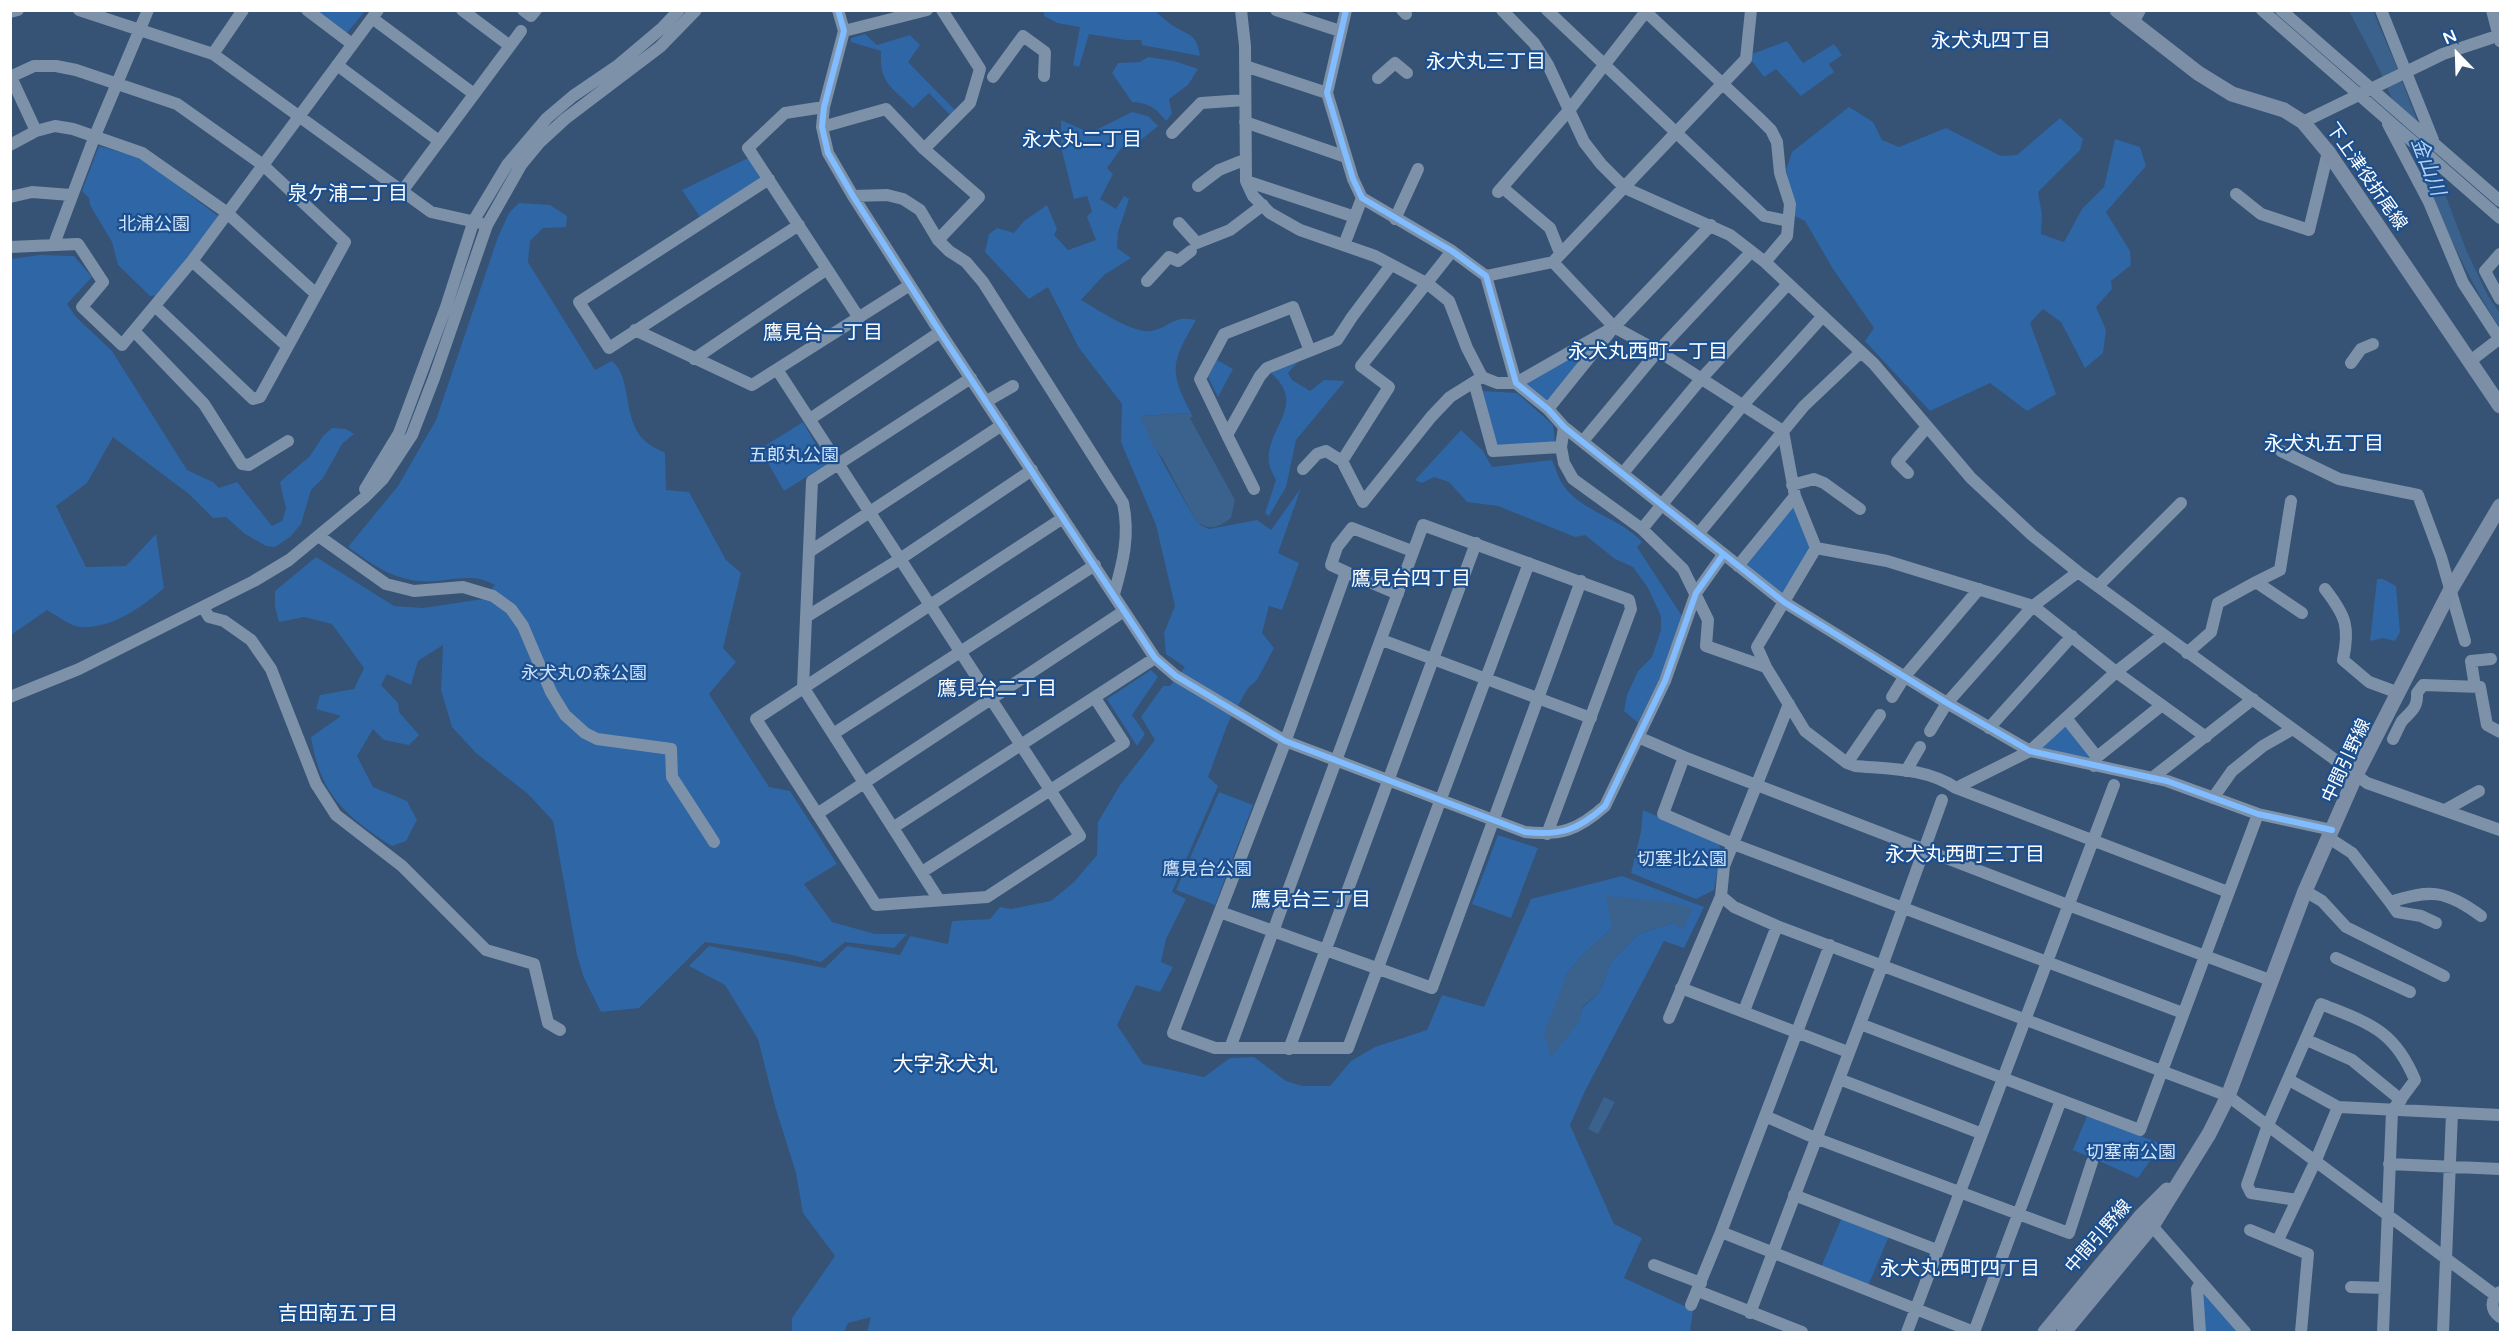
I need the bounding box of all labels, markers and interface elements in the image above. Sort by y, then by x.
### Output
north arrow [2427,24,2487,84]
text: N [2440,26,2460,49]
district label: 永犬丸四丁目 [1931,30,2051,54]
district label: 永犬丸三丁目 [1426,51,1546,75]
street label: 下上津役折尾線 [2321,119,2411,235]
district label: 永犬丸二丁目 [1022,129,1142,153]
water label: 金山川 [2405,135,2449,199]
district label: 泉ケ浦二丁目 [288,183,408,207]
park label: 北浦公園 [118,214,190,236]
district label: 鷹見台一丁目 [763,322,883,346]
district label: 永犬丸西町一丁目 [1568,341,1728,365]
district label: 永犬丸五丁目 [2264,433,2384,457]
park label: 五郎丸公園 [749,445,839,467]
district label: 鷹見台四丁目 [1351,568,1471,592]
park label: 永犬丸の森公園 [521,663,647,685]
district label: 鷹見台二丁目 [937,678,1057,702]
street label: 中間引野線 [2318,716,2376,806]
district label: 永犬丸西町三丁目 [1885,844,2045,868]
park label: 切塞北公園 [1637,849,1727,871]
park label: 鷹見台公園 [1162,859,1252,881]
district label: 鷹見台三丁目 [1251,889,1371,913]
district label: 大字永犬丸 [893,1052,997,1078]
park label: 切塞南公園 [2086,1142,2176,1164]
street label: 中間引野線 [2061,1196,2137,1278]
district label: 永犬丸西町四丁目 [1880,1258,2040,1282]
district label: 吉田南五丁目 [278,1303,398,1327]

